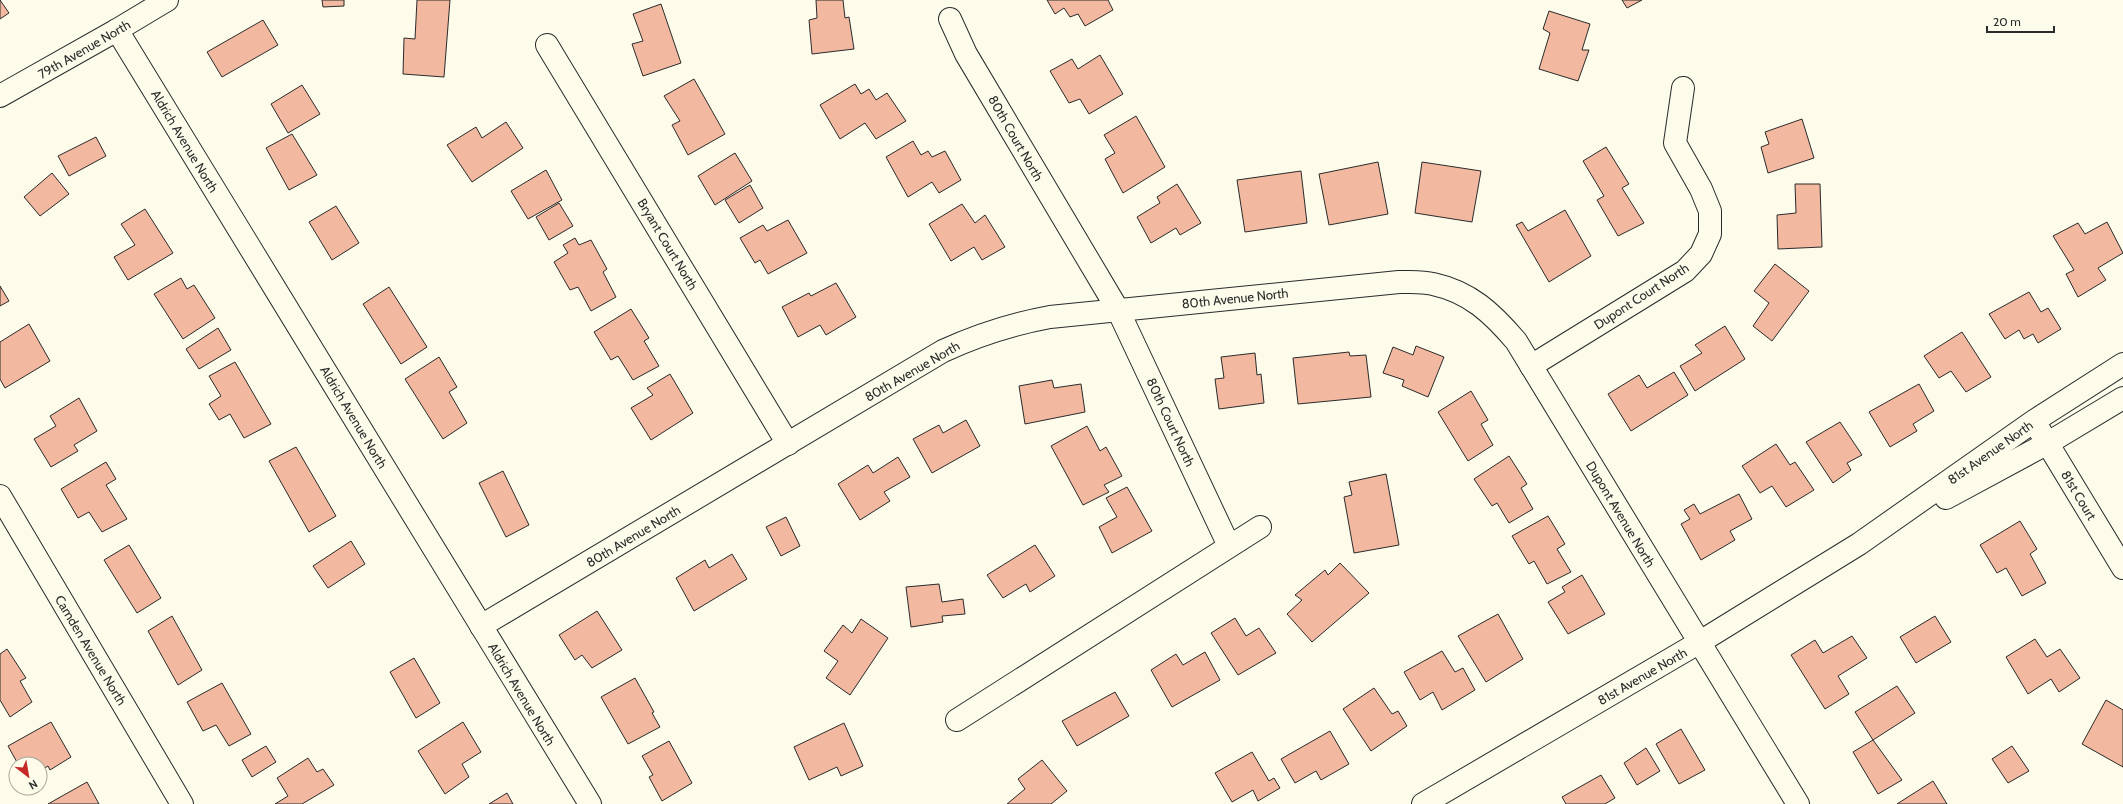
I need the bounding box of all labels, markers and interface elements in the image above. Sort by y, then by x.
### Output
scale bar [1987,8,2054,34]
text: 20 m [1993,14,2021,29]
street label: 79th Avenue North [35,16,133,82]
street label: Aldrich Avenue North [148,87,222,195]
street label: 80th Court North [985,92,1047,184]
street label: Bryant Court North [634,195,702,293]
street label: Dupont Court North [1591,259,1691,333]
street label: 80th Avenue North [1181,284,1289,312]
street label: 80th Avenue North [862,337,962,405]
street label: Aldrich Avenue North [317,363,391,471]
street label: 80th Court North [1143,375,1199,469]
street label: 81st Avenue North [1944,417,2036,487]
street label: Dupont Avenue North [1583,458,1659,570]
street label: 81st Court [2058,467,2100,523]
street label: 80th Avenue North [583,502,683,570]
street label: Camden Avenue North [52,592,130,708]
street label: Aldrich Avenue North [485,640,559,748]
street label: 81st Avenue North [1594,644,1690,708]
north arrow [8,756,48,796]
text: N [26,777,40,793]

